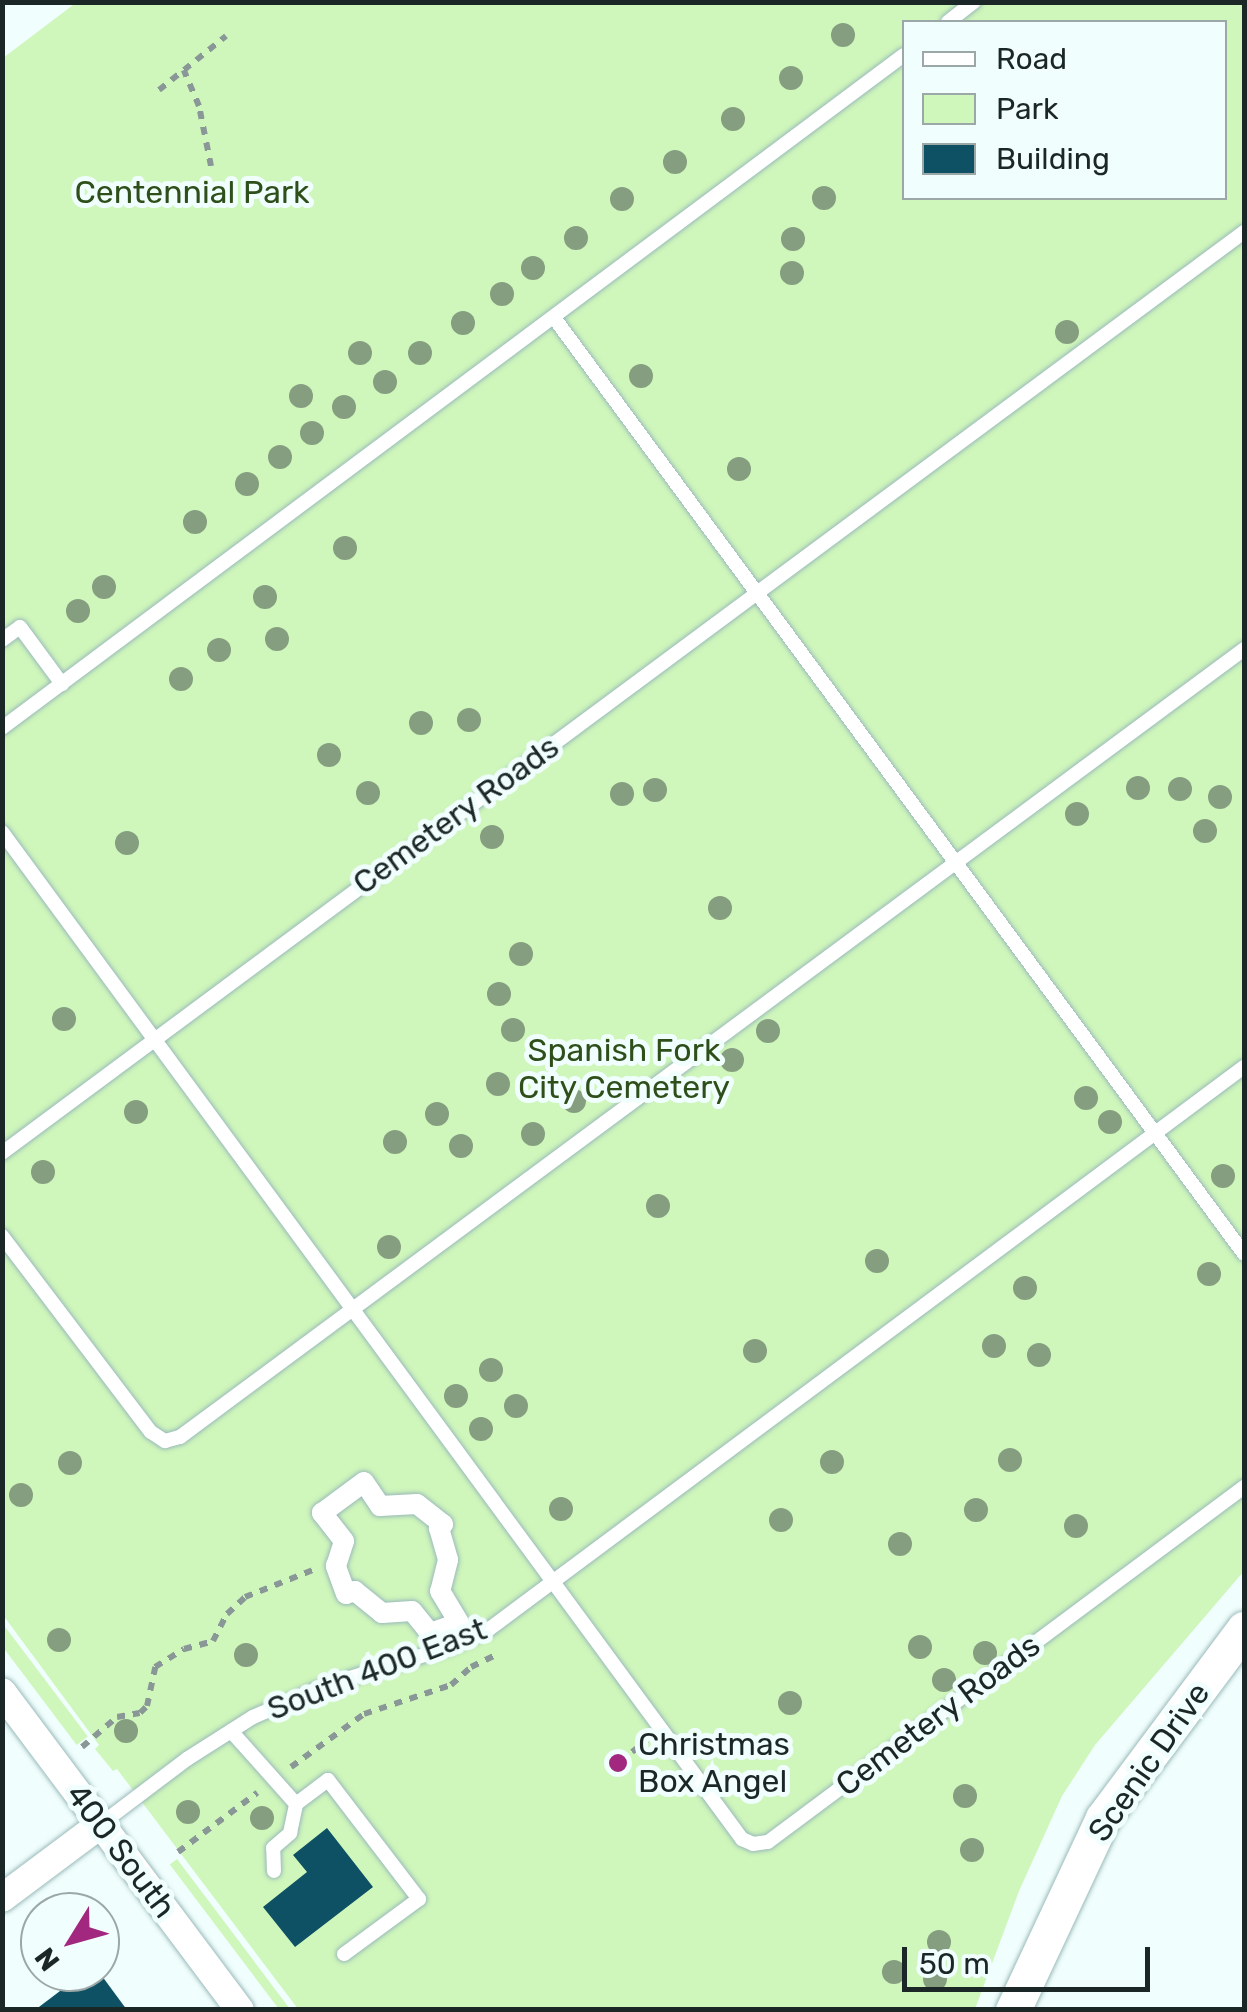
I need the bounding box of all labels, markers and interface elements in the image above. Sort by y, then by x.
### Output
legend [902,20,1227,200]
text: Road [996,41,1067,77]
text: Park [996,91,1058,127]
text: Building [996,141,1110,177]
park label: Centennial Park [74,173,310,211]
street label: Cemetery Roads [345,727,567,903]
park label: Spanish Fork City Cemetery [518,1032,730,1107]
street label: South 400 East [262,1610,492,1728]
street label: Cemetery Roads [828,1626,1048,1804]
street label: Scenic Drive [1080,1675,1218,1849]
place label: Christmas Box Angel [638,1726,790,1801]
marker: Christmas Box Angel [607,1752,629,1774]
street label: 400 South [58,1776,184,1926]
north arrow [20,1892,120,1992]
scale bar [907,1927,1154,1989]
text: N [28,1941,66,1977]
text: 50 m [919,1946,990,1982]

